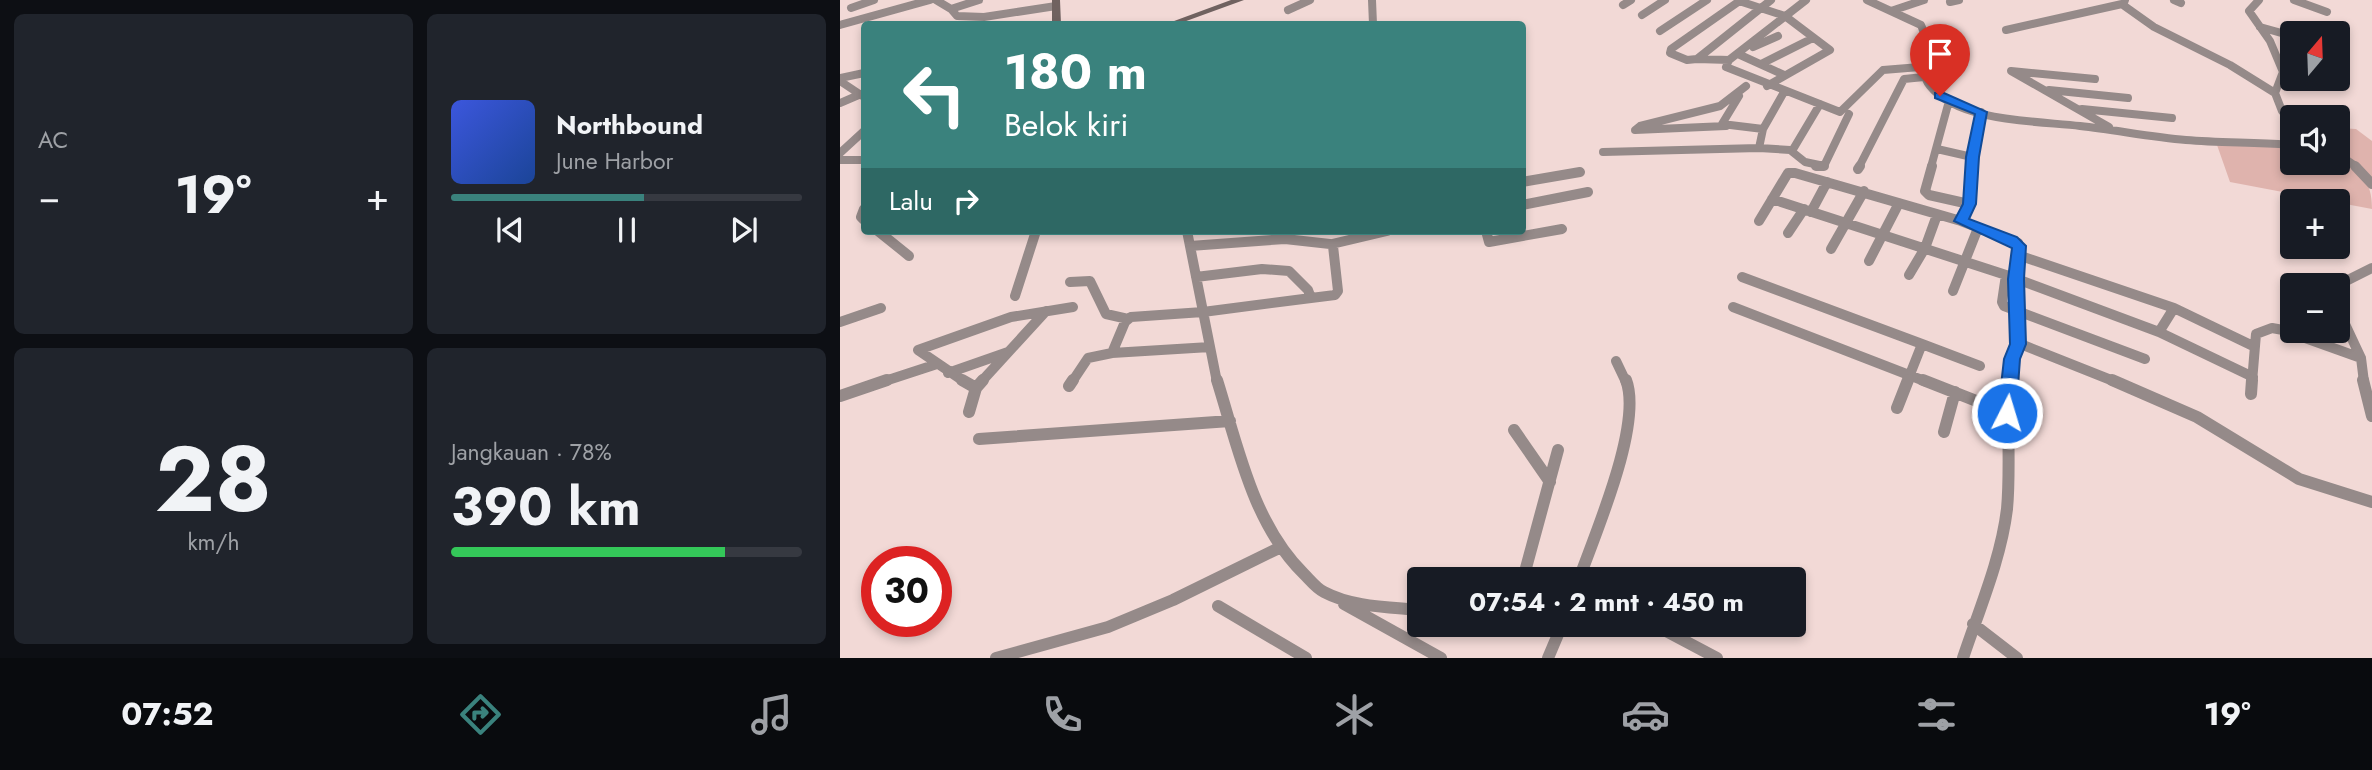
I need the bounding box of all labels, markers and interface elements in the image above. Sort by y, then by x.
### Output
north arrow [2280,21,2350,91]
map controls [2280,21,2350,343]
pin [1910,24,1970,96]
icon: arrive [1921,35,1959,73]
text: 180 m [1004,37,1147,107]
icon: left [889,49,980,140]
text: Belok kiri [1004,102,1129,148]
button: sound [2280,105,2350,175]
text: Northbound [556,106,703,144]
text: AC [38,123,68,157]
text: June Harbor [556,144,673,178]
text: 19° [175,157,251,233]
text: − [38,169,60,224]
text: + [366,169,389,224]
text: Lalu [889,182,933,220]
icon: right [947,182,985,220]
button: + [2280,189,2350,259]
icon: previous [491,211,529,249]
icon: pause [608,211,646,249]
icon: next [725,211,763,249]
button: − [2280,273,2350,343]
position arrow [1970,376,2044,450]
text: 28 [155,414,272,545]
text: Jangkauan · 78% [451,435,612,469]
text: 390 km [451,469,641,545]
text: km/h [188,525,239,559]
speed limit sign: 30 [861,546,952,637]
text: 07:54 · 2 mnt · 450 m [1469,583,1744,621]
icon: directions [456,690,505,739]
icon: music [747,690,796,739]
icon: phone [1038,690,1087,739]
icon: climate [1330,690,1379,739]
icon: car [1621,690,1670,739]
icon: filters [1912,690,1961,739]
text: 07:52 [121,691,214,737]
text: 19° [2204,691,2251,737]

